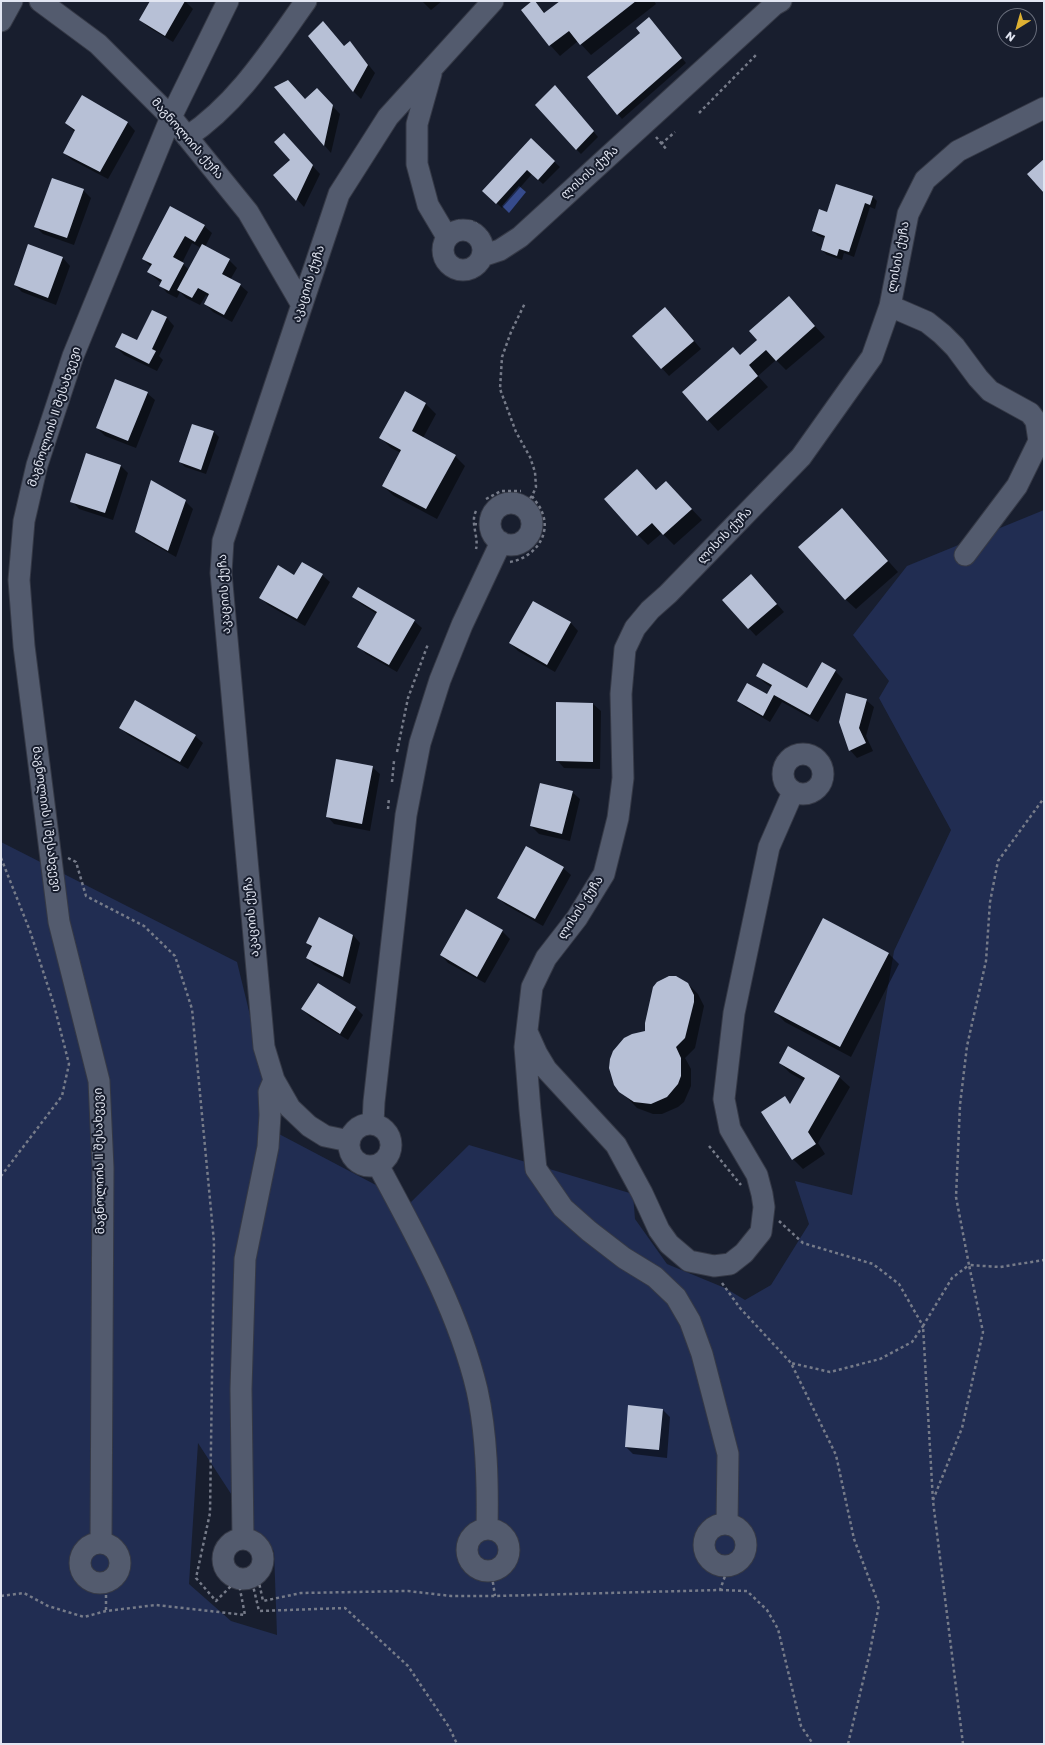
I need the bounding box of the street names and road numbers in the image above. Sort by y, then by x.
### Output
street label: მაგნოლიის ქუჩა [148,95,226,183]
street label: ლისის ქუჩა [558,143,622,203]
street label: ლისის ქუჩა [885,220,913,294]
street label: აკაციის ქუჩა [290,244,328,324]
street label: მაგნოლიის II შესახვევი [26,345,84,489]
street label: ლისის ქუჩა [695,505,755,567]
street label: აკაციის ქუჩა [216,554,234,634]
street label: მაგნოლიის II შესახვევი [29,745,63,893]
street label: ლისის ქუჩა [555,874,607,942]
street label: აკაციის ქუჩა [241,876,263,958]
street label: მაგნოლიის II შესახვევი [92,1088,108,1234]

